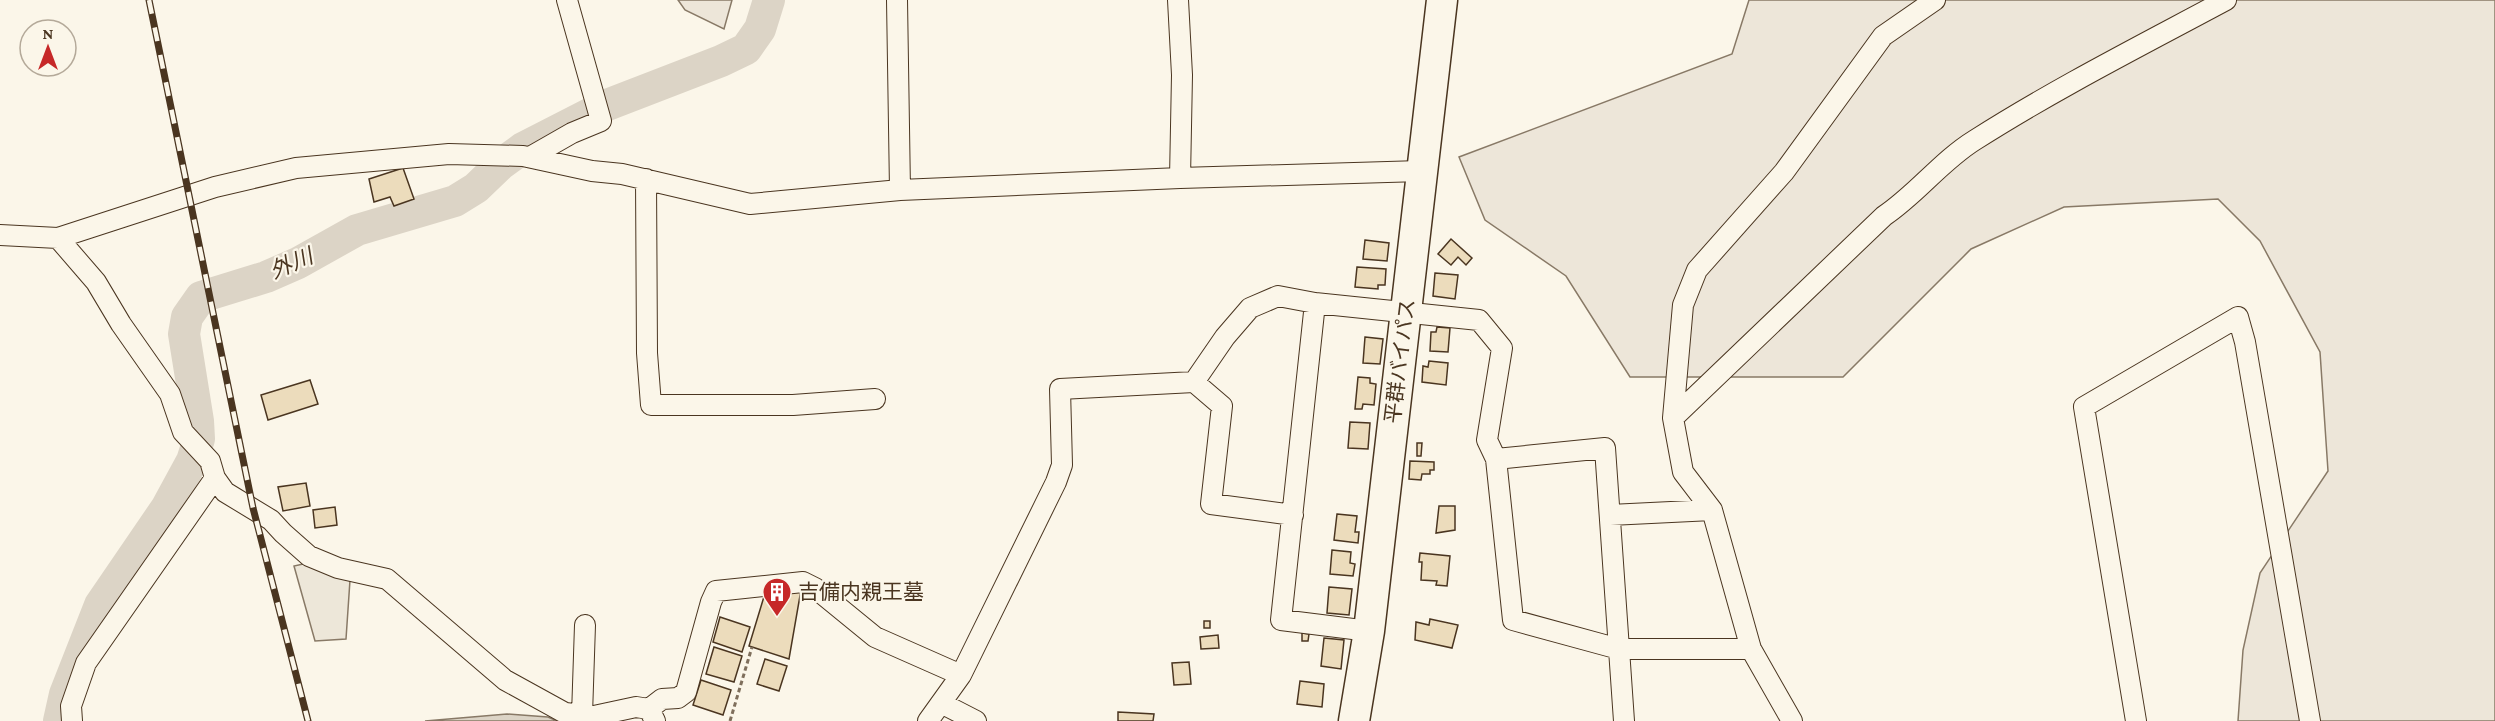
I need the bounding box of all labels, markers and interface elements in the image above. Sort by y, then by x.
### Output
north arrow [18,18,78,78]
text: N [43,25,54,42]
water label: 外川 [266,243,318,284]
street label: 平群バイパス [1380,297,1420,425]
building icon: 吉備内親王墓 [761,576,793,618]
place label: 吉備内親王墓 [798,580,924,604]

